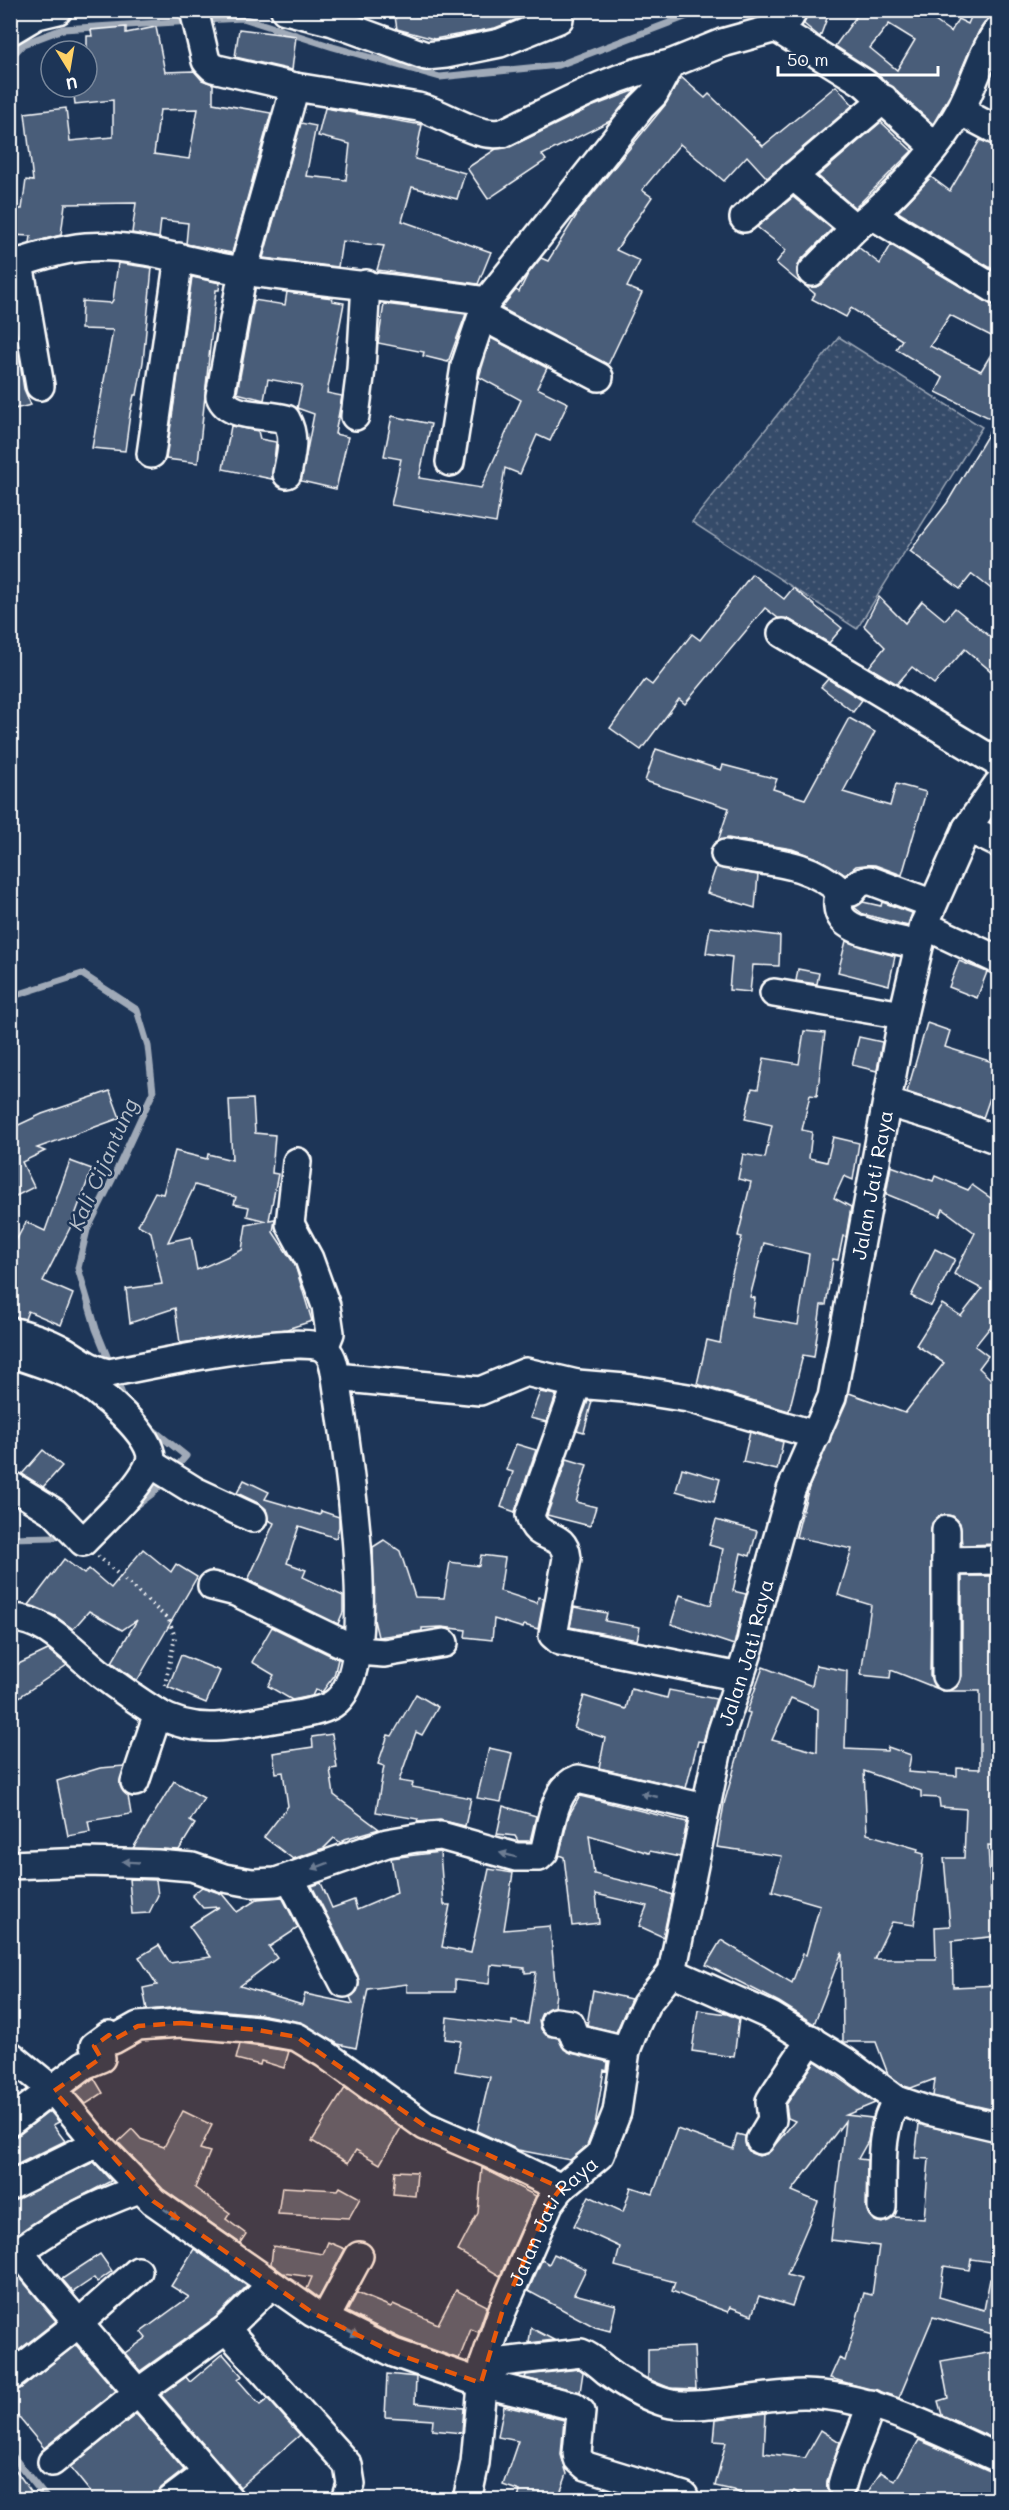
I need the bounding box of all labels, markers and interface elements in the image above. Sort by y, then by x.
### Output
north arrow [39,39,99,99]
scale bar [778,39,938,77]
text: 50 m [787,47,829,71]
text: U [64,73,79,96]
water label: Kali Cijantung [61,1094,143,1234]
street label: Jalan Jati Raya [845,1108,898,1262]
street label: Jalan Jati Raya [712,1576,779,1729]
one-way arrow [639,1790,658,1799]
one-way arrow [499,1850,517,1859]
one-way arrow [121,1858,140,1867]
one-way arrow [311,1862,329,1872]
street label: Jalan Jati Raya [502,2150,603,2290]
one-way arrow [162,2208,178,2220]
one-way arrow [343,2327,360,2337]

